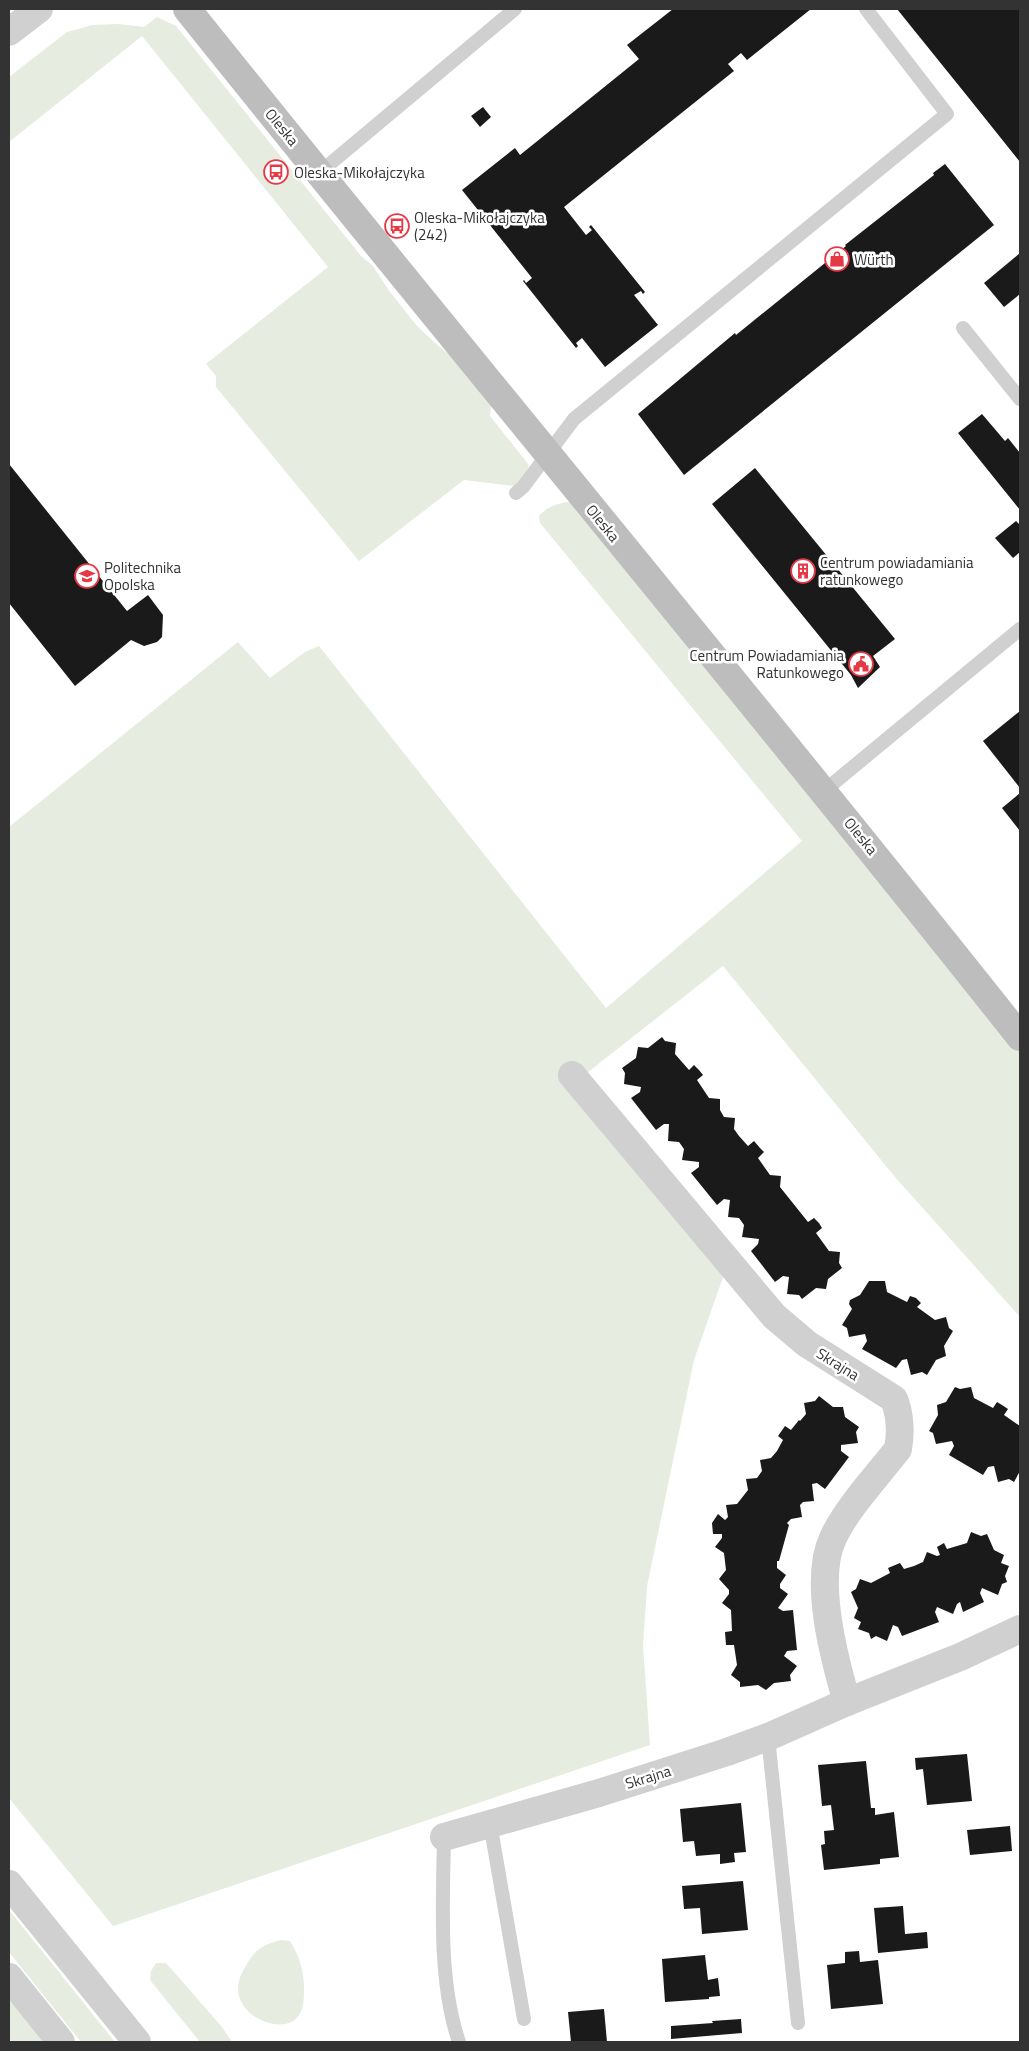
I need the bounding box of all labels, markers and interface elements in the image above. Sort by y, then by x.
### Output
street label: Oleska [260,103,305,151]
bus stop icon: Oleska-Mikołajczyka [263,159,289,185]
place label: Oleska-Mikołajczyka [294,161,425,184]
place label: Oleska-Mikołajczyka (242) [414,206,545,246]
bus stop icon: Oleska-Mikołajczyka (242) [384,213,410,239]
shop icon: Würth [824,246,850,272]
place label: Würth [854,248,894,271]
street label: Oleska [581,499,626,547]
place label: Centrum powiadamiania ratunkowego [820,551,974,591]
place label: Politechnika Opolska [104,556,181,596]
building icon: Centrum powiadamiania ratunkowego [790,558,816,584]
school or university icon: Politechnika Opolska [74,563,100,589]
place label: Centrum Powiadamiania Ratunkowego [690,644,844,684]
public building icon: Centrum Powiadamiania Ratunkowego [848,651,874,677]
street label: Oleska [839,812,884,860]
street label: Skrajna [812,1342,864,1386]
street label: Skrajna [622,1759,674,1795]

